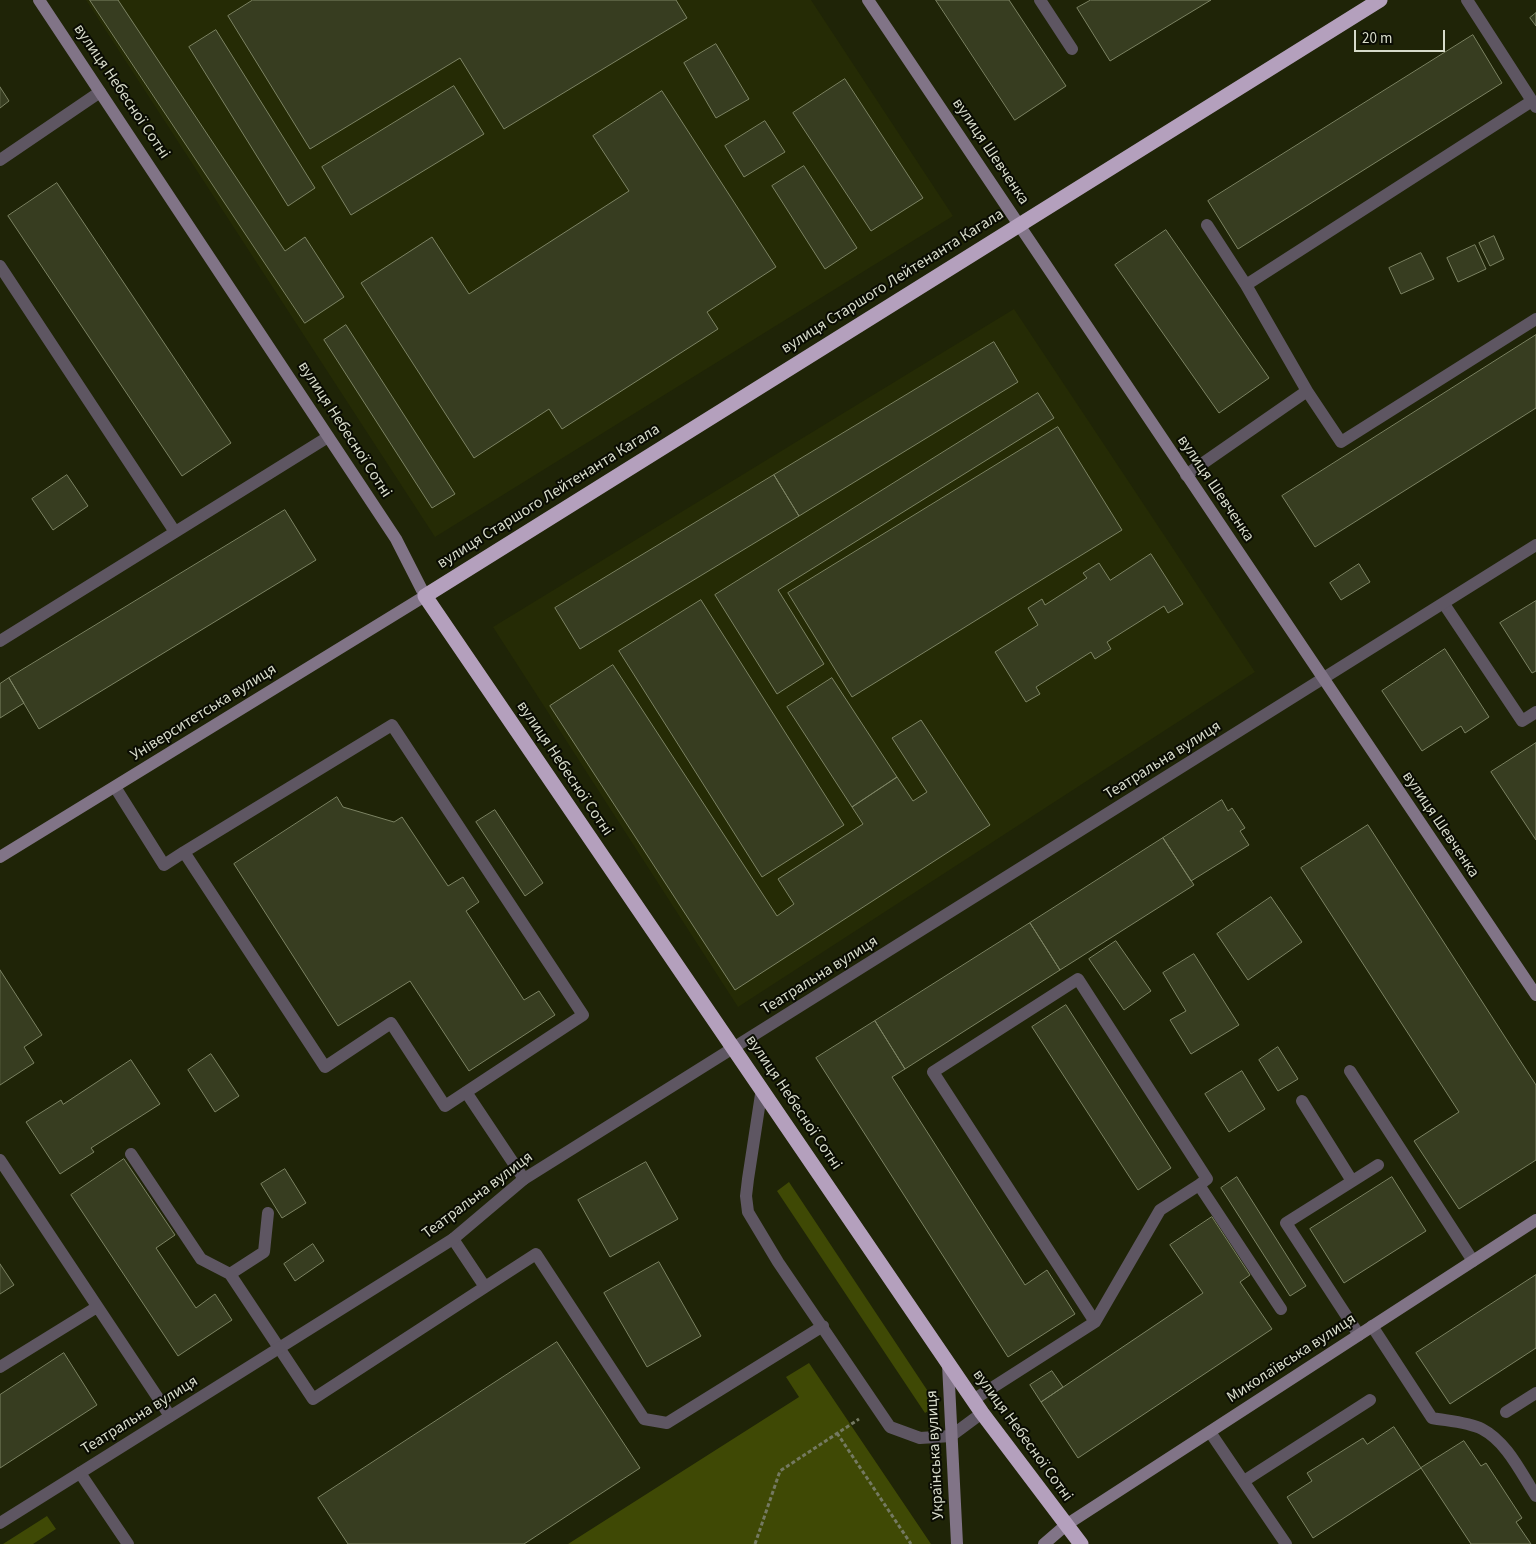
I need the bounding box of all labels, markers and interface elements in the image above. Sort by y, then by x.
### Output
scale bar [1356,20,1447,52]
street label: вулиця Небесної Сотні [69,21,173,163]
text: 20 m [1362,28,1392,49]
street label: вулиця Шевченка [947,95,1033,209]
street label: вулиця Старшого Лейтенанта Кагала [778,205,1008,359]
street label: вулиця Небесної Сотні [293,358,395,502]
street label: вулиця Старшого Лейтенанта Кагала [434,420,664,574]
street label: вулиця Шевченка [1172,432,1258,546]
street label: Університетська вулиця [128,660,280,766]
street label: вулиця Небесної Сотні [512,698,616,840]
street label: Театральна вулиця [1101,717,1225,805]
street label: вулиця Шевченка [1397,768,1483,882]
street label: Театральна вулиця [758,932,882,1020]
street label: вулиця Небесної Сотні [741,1032,845,1174]
street label: Театральна вулиця [419,1148,537,1244]
street label: Миколаївська вулиця [1224,1310,1360,1408]
street label: вулиця Небесної Сотні [968,1366,1076,1506]
street label: Театральна вулиця [78,1372,202,1460]
street label: Українська вулиця [923,1390,949,1520]

